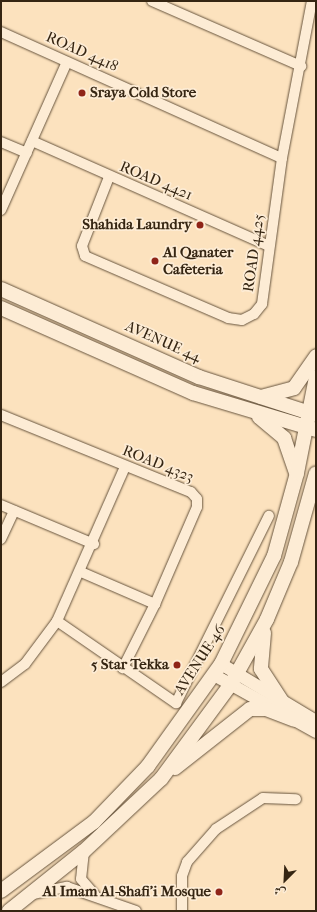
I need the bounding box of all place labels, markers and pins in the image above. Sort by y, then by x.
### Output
place label: Sraya Cold Store [90,84,196,102]
marker: Sraya Cold Store [77,88,87,98]
place label: Shahida Laundry [82,216,192,234]
marker: Shahida Laundry [195,220,205,230]
place label: Al Qanater Cafeteria [163,243,233,278]
marker: Al Qanater Cafeteria [150,256,160,266]
place label: 5 Star Tekka [91,656,169,674]
marker: 5 Star Tekka [172,660,182,670]
place label: Al Imam Al-Shafi'i Mosque [43,883,211,901]
marker: Al Imam Al-Shafi'i Mosque [214,887,224,897]

